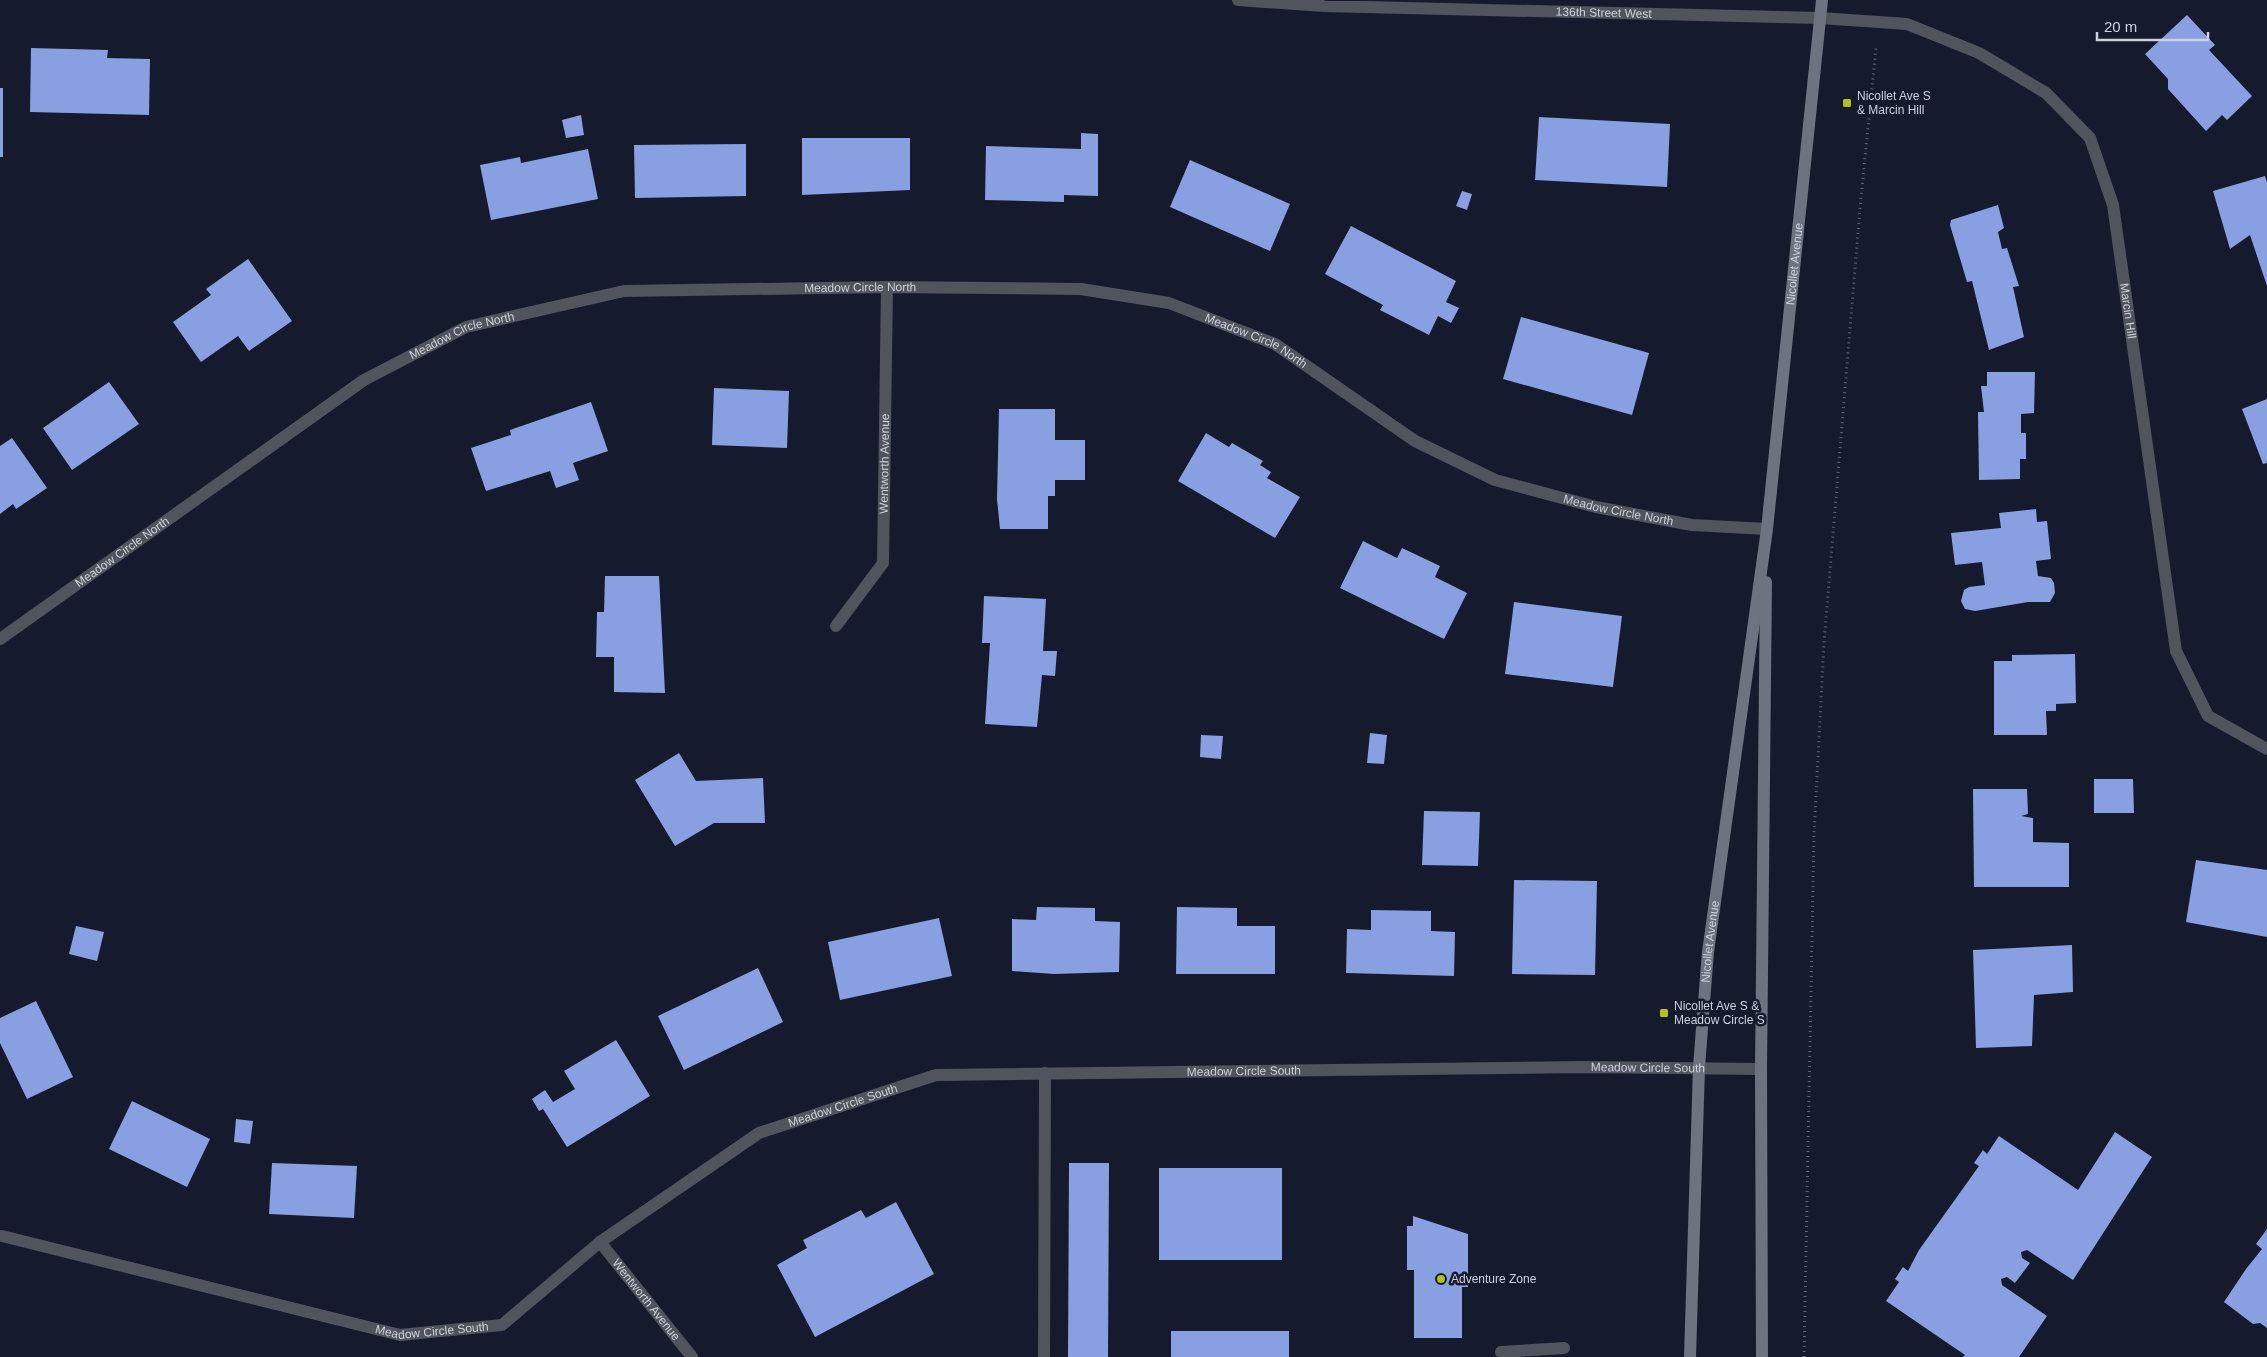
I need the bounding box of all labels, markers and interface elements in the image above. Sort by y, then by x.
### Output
street label: 136th Street West [1556,5,1653,21]
scale bar [2097,10,2208,42]
text: 20 m [2104,18,2137,35]
place label: Nicollet Ave S & Marcin Hill [1857,89,1931,117]
marker: Nicollet Ave S & Marcin Hill [1841,97,1853,109]
street label: Nicollet Avenue [1783,222,1806,306]
street label: Meadow Circle North [804,280,916,295]
street label: Marcin Hill [2117,282,2139,340]
street label: Meadow Circle North [407,309,516,362]
street label: Meadow Circle North [1203,311,1310,371]
street label: Wentworth Avenue [877,413,892,514]
street label: Meadow Circle North [1562,492,1675,528]
street label: Meadow Circle North [72,514,172,590]
street label: Nicollet Avenue [1699,899,1722,983]
place label: Nicollet Ave S & Meadow Circle S [1674,999,1765,1027]
marker: Nicollet Ave S & Meadow Circle S [1658,1007,1670,1019]
street label: Meadow Circle South [1591,1060,1705,1075]
street label: Meadow Circle South [1187,1063,1301,1079]
street label: Meadow Circle South [786,1081,899,1130]
street label: Wentworth Avenue [609,1256,683,1344]
place label: Adventure Zone [1451,1272,1537,1286]
marker: Adventure Zone [1435,1273,1447,1285]
street label: Meadow Circle South [374,1319,489,1342]

